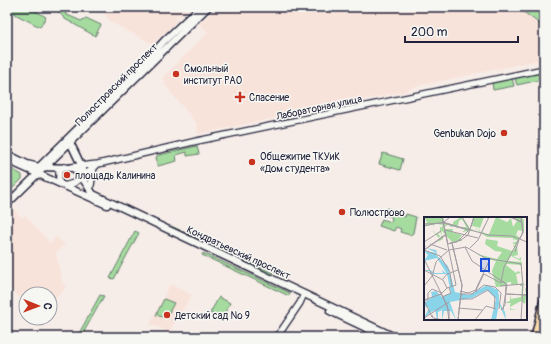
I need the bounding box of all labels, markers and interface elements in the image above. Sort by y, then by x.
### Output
scale bar [405,18,518,44]
text: 200 m [411,25,448,40]
street label: Полюстровский проспект [73,41,160,128]
place label: Смольный институт РАО [184,63,242,87]
marker: Смольный институт РАО [171,69,181,79]
marker: Спасение [234,91,246,103]
place label: Спасение [249,92,289,104]
street label: Лабораторная улица [274,93,364,123]
place label: Genbukan Dojo [433,128,497,140]
marker: Genbukan Dojo [499,128,509,138]
place label: Общежитие ТКУиК «Дом студента» [260,151,340,175]
marker: Общежитие ТКУиК «Дом студента» [247,157,257,167]
marker: площадь Калинина [62,170,72,180]
place label: площадь Калинина [75,170,156,182]
marker: Полюстрово [337,207,347,217]
place label: Полюстрово [350,207,405,219]
inset map [424,217,527,320]
street label: Кондратьевский проспект [185,224,292,282]
north arrow [18,286,58,326]
text: С [41,303,54,310]
marker: Детский сад № 9 [162,310,172,320]
place label: Детский сад № 9 [174,310,250,322]

